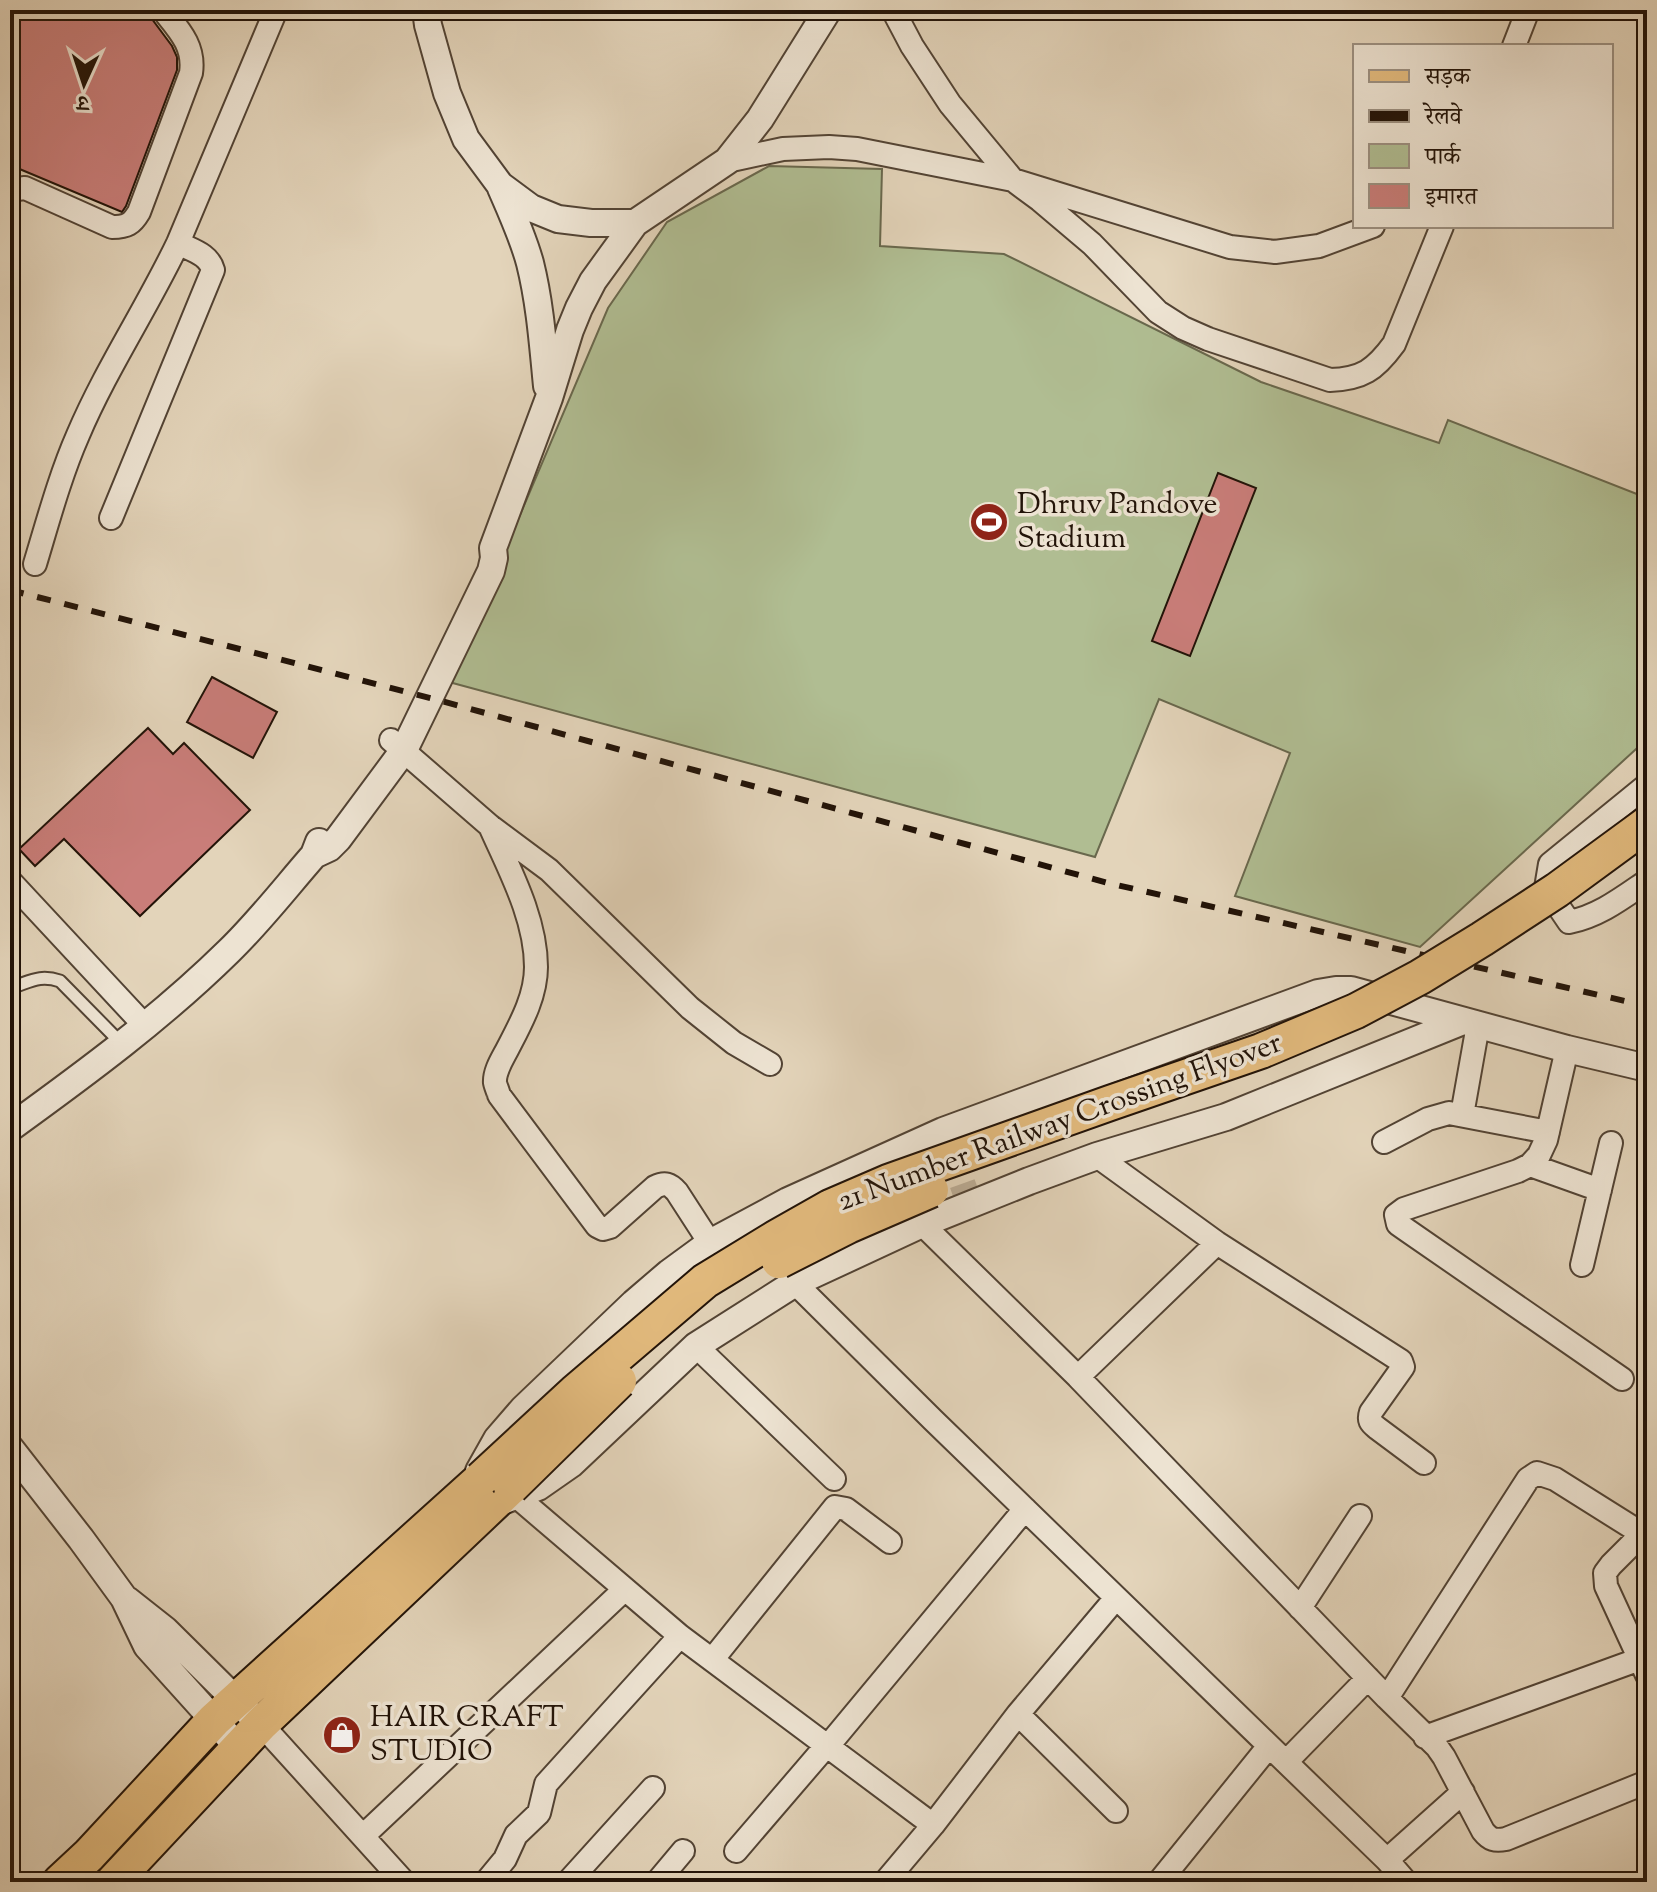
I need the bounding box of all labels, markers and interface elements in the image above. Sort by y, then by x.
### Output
north arrow [44,44,124,124]
legend [1353,44,1613,228]
text: सड़क [1424,61,1472,95]
text: उ [75,85,92,117]
text: रेलवे [1422,101,1464,135]
text: पार्क [1424,141,1462,175]
text: इमारत [1424,181,1478,215]
place label: Dhruv Pandove Stadium [1017,484,1217,561]
sports icon: Dhruv Pandove Stadium [968,501,1010,543]
street label: 21 Number Railway Crossing Flyover [832,1022,1288,1224]
place label: HAIR CRAFT STUDIO [370,1697,564,1774]
shop icon: HAIR CRAFT STUDIO [321,1714,363,1756]

